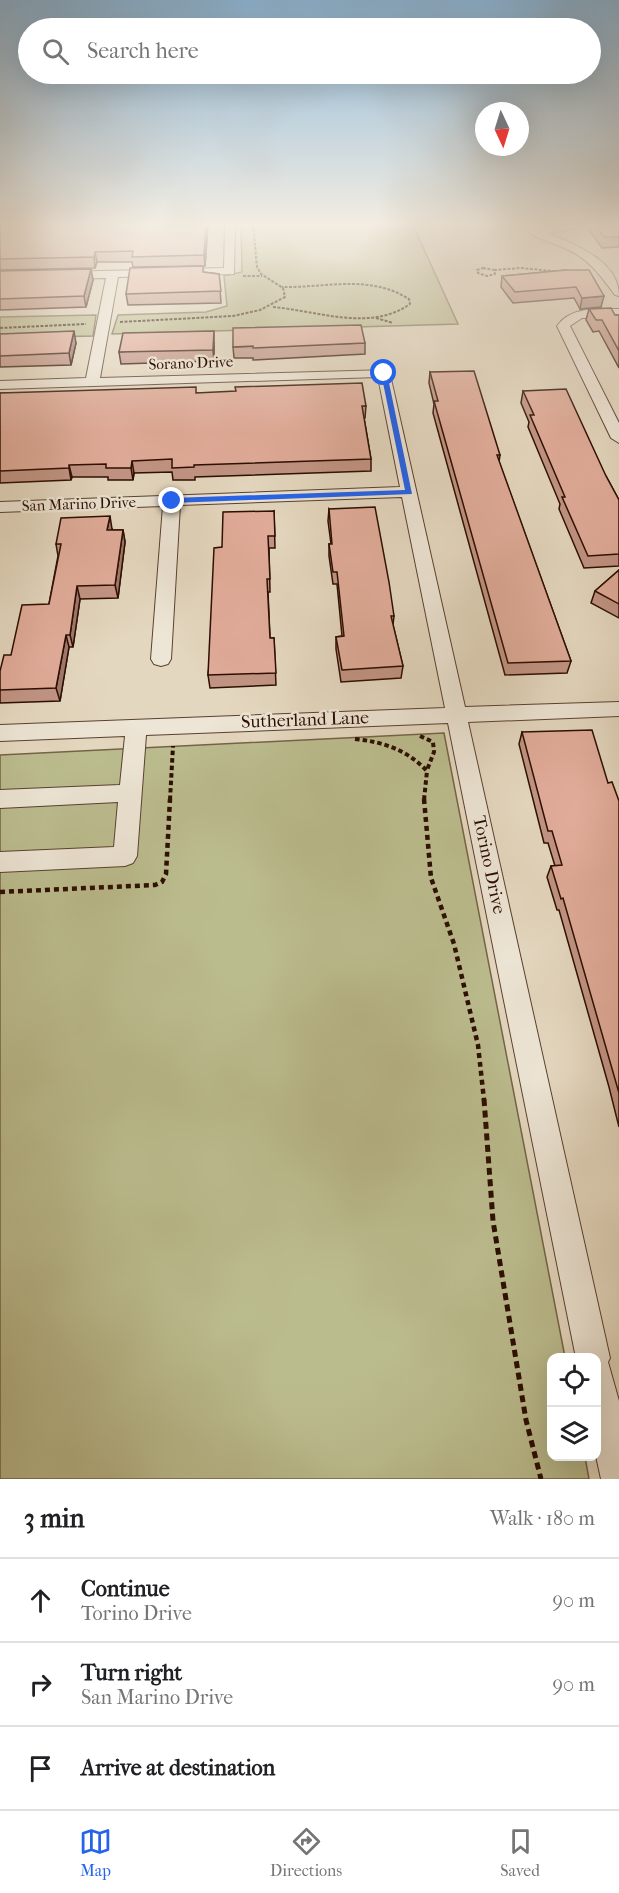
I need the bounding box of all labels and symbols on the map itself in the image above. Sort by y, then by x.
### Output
north arrow [475,102,529,156]
street label: Sorano Drive [148,353,234,373]
route start [370,359,396,385]
route end [158,487,184,513]
street label: San Marino Drive [22,493,137,515]
street label: Sutherland Lane [241,707,369,733]
street label: Torino Drive [468,814,510,916]

